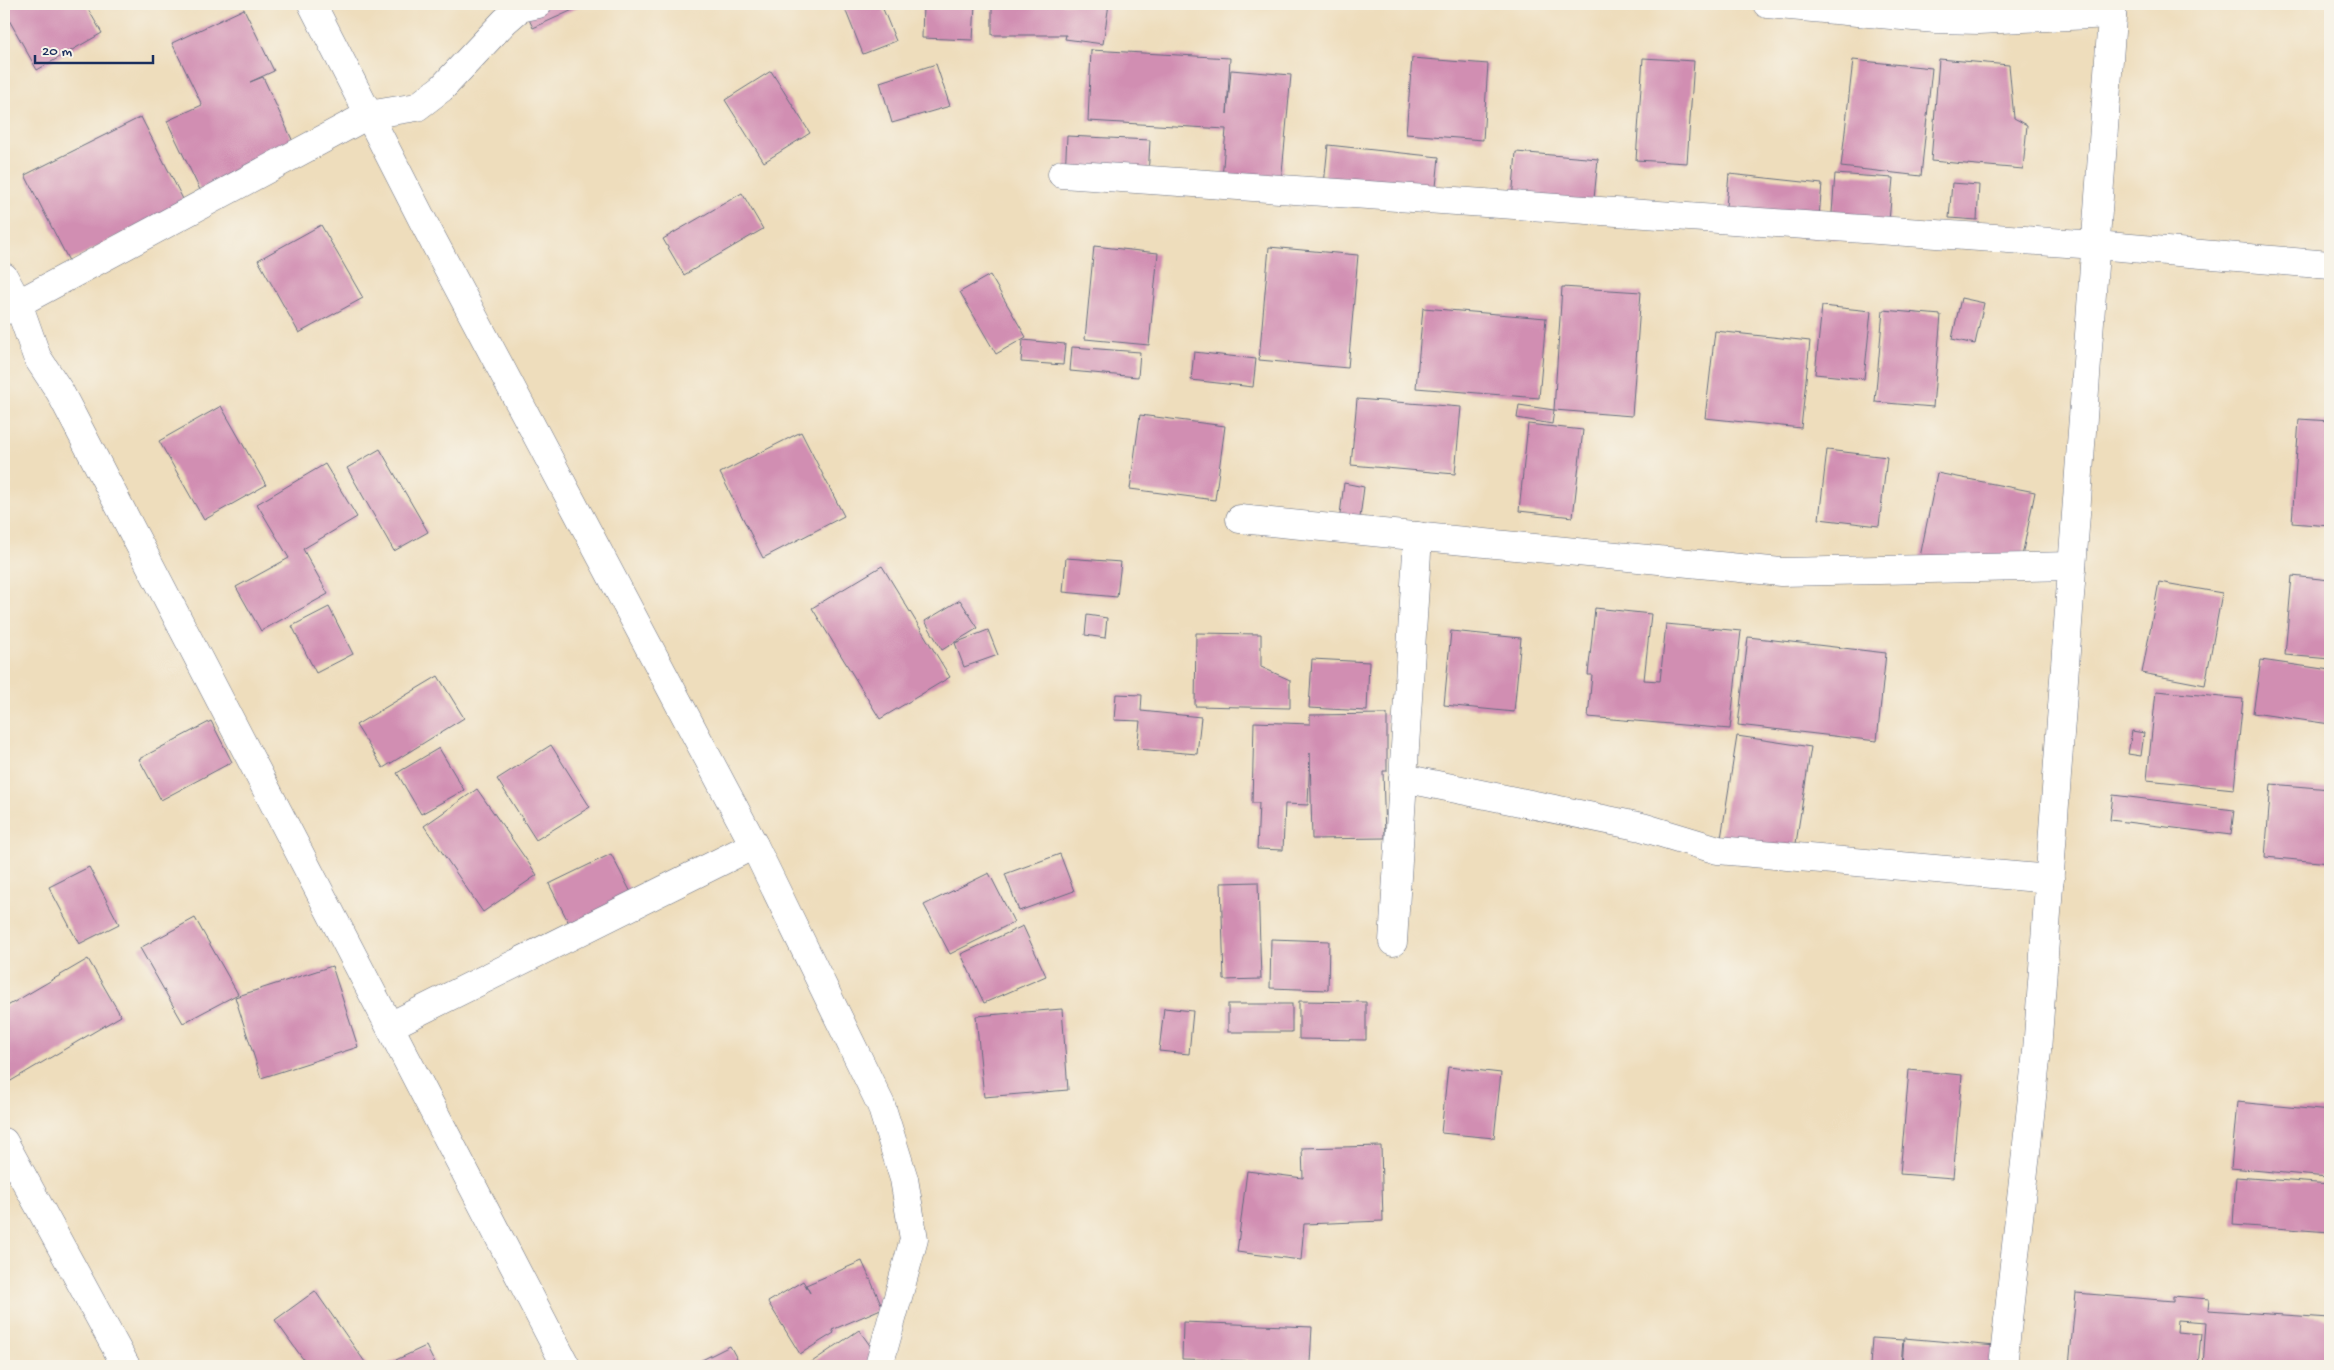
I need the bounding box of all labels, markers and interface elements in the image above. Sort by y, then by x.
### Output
scale bar [35,32,152,64]
text: 20 m [42,43,72,61]

